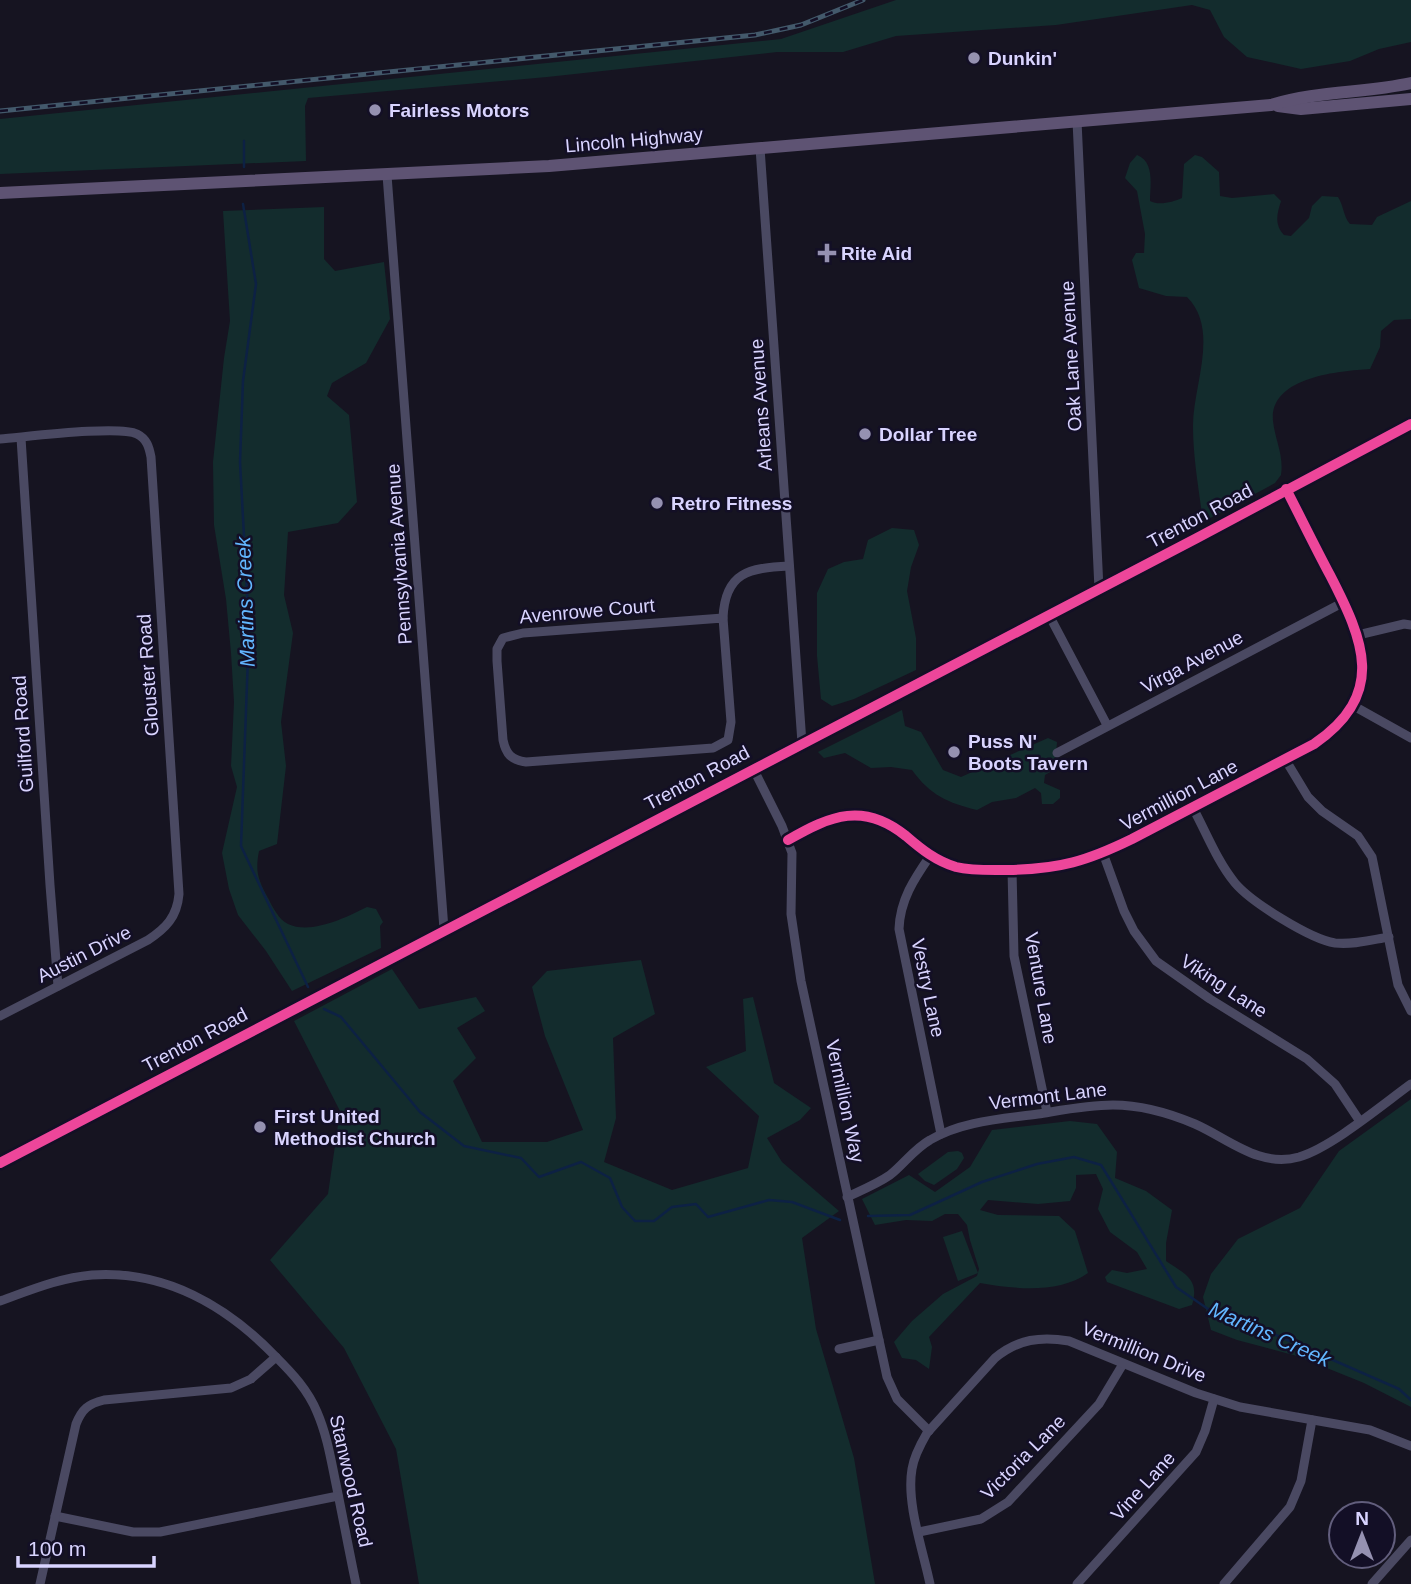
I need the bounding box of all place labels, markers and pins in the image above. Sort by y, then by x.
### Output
place label: Dunkin' [988,48,1057,69]
marker: Dunkin' [966,50,982,66]
place label: Fairless Motors [389,100,529,121]
marker: Fairless Motors [367,102,383,118]
place label: Rite Aid [841,243,912,264]
marker: Rite Aid [819,245,835,261]
place label: Dollar Tree [879,424,977,445]
marker: Dollar Tree [857,426,873,442]
place label: Retro Fitness [671,493,792,514]
marker: Retro Fitness [649,495,665,511]
place label: Puss N' Boots Tavern [968,731,1088,774]
marker: Puss N' Boots Tavern [946,744,962,760]
place label: First United Methodist Church [274,1106,436,1149]
marker: First United Methodist Church [252,1119,268,1135]

